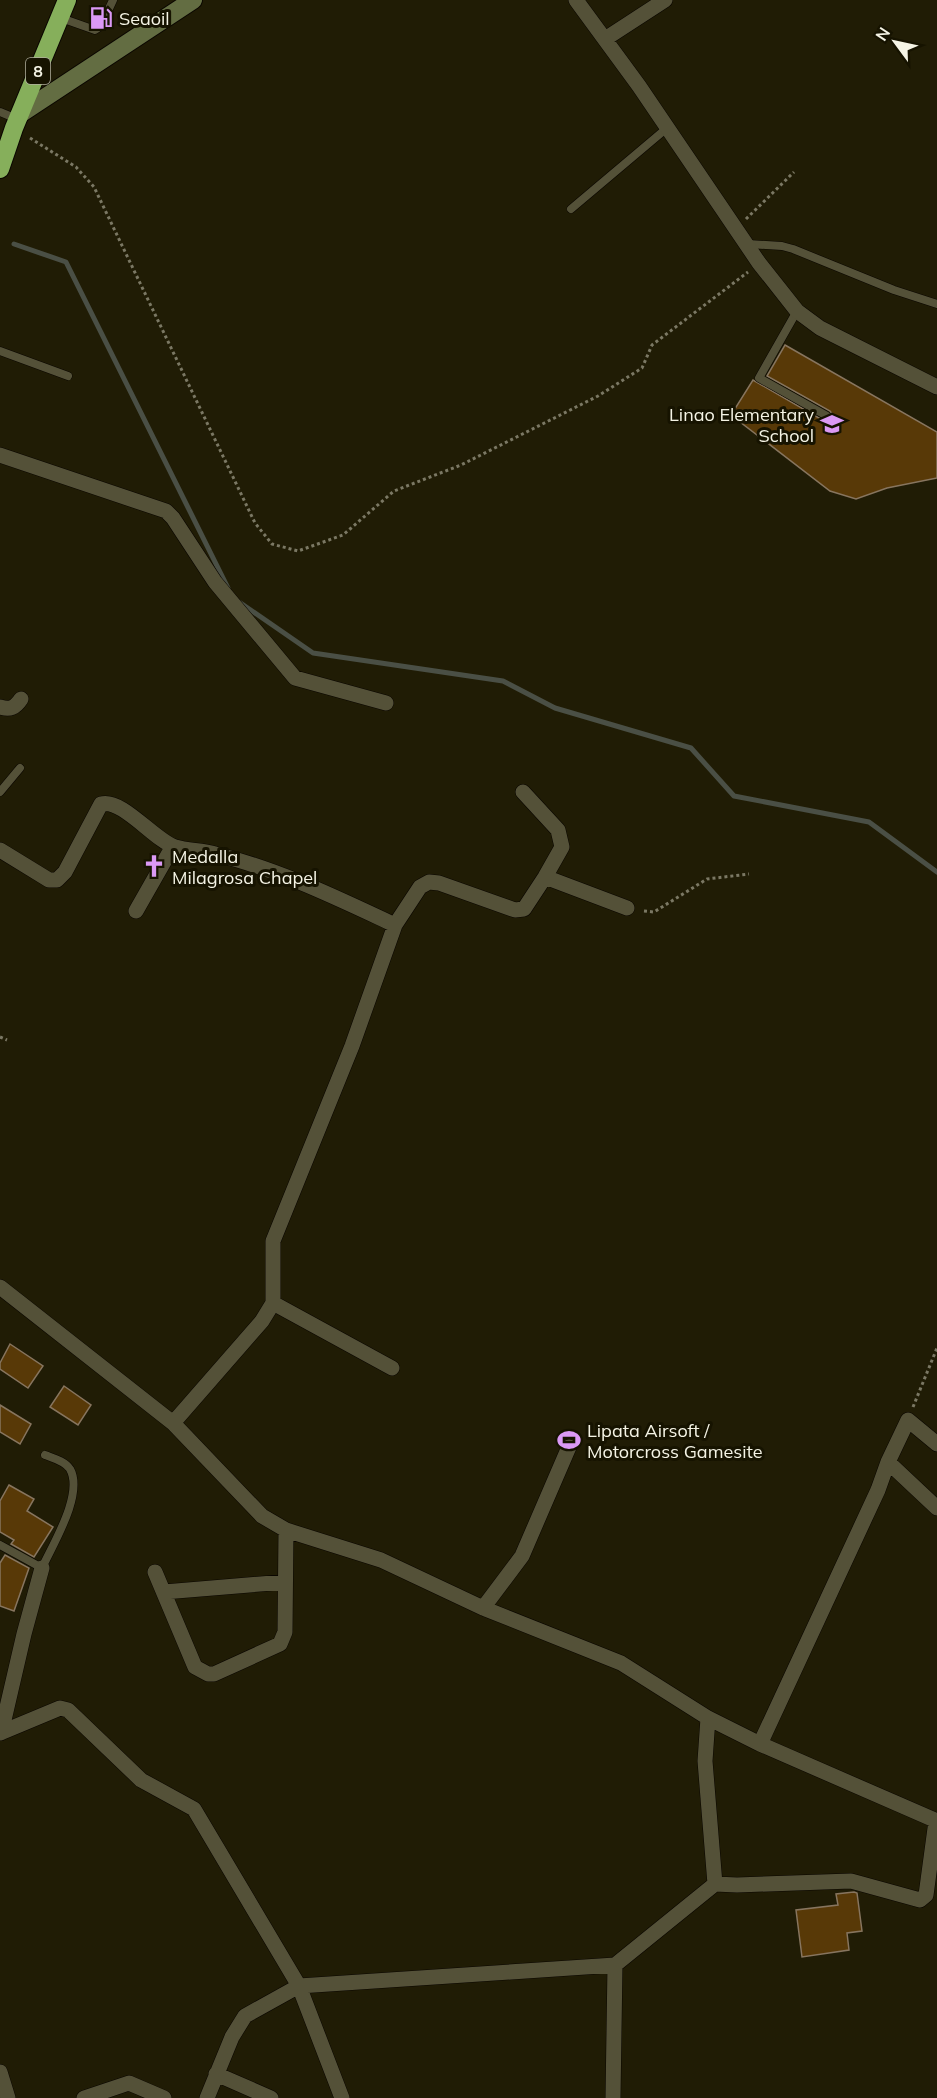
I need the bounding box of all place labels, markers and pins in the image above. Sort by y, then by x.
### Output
fuel station icon: Seaoil [88,5,114,31]
place label: Seaoil [119,7,170,30]
place label: Linao Elementary School [669,403,814,447]
school or university icon: Linao Elementary School [819,411,845,437]
place label: Medalla Milagrosa Chapel [172,845,317,889]
church icon: Medalla Milagrosa Chapel [141,853,167,879]
place label: Lipata Airsoft / Motorcross Gamesite [587,1419,762,1463]
sports icon: Lipata Airsoft / Motorcross Gamesite [556,1427,582,1453]

